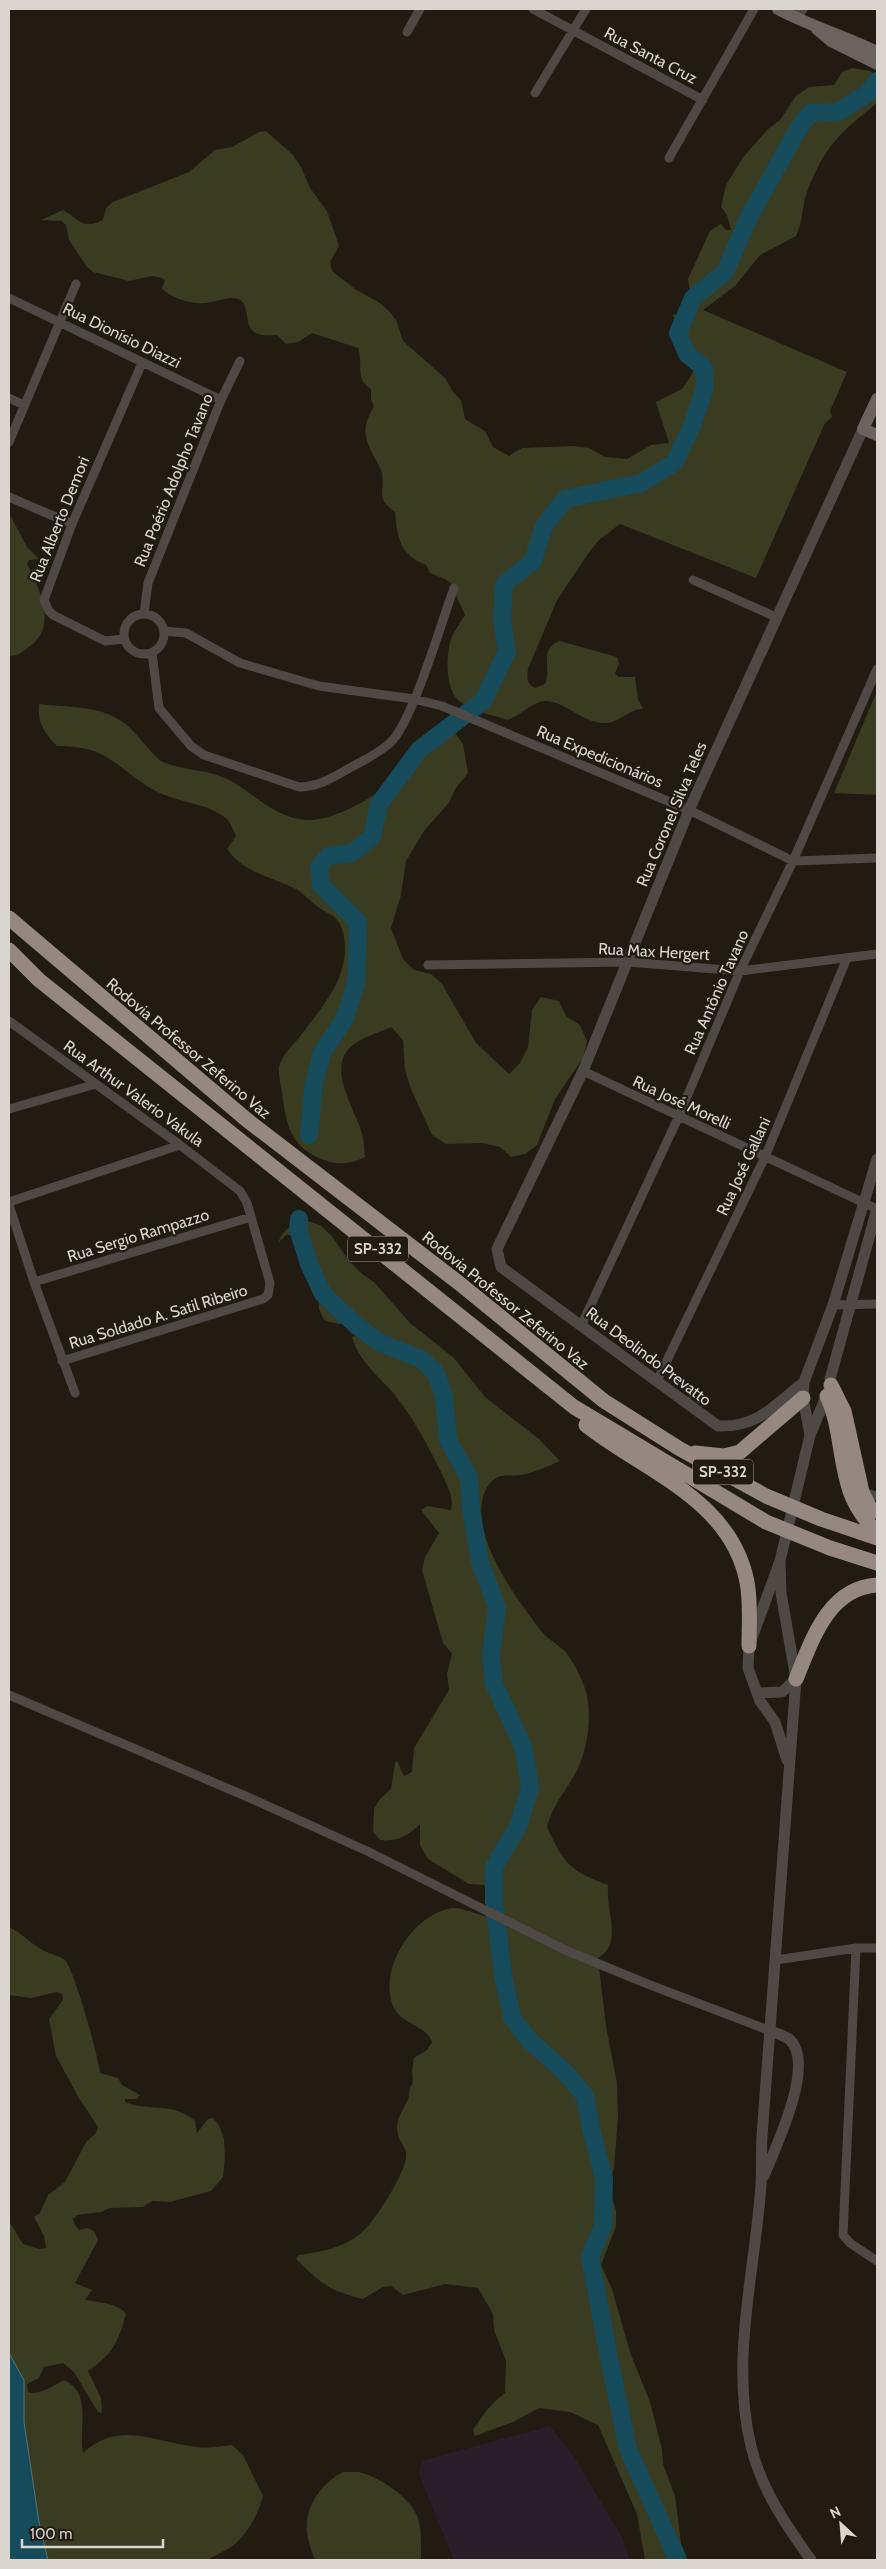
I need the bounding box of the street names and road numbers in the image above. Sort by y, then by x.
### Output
street label: Rua Santa Cruz [601,23,701,88]
street label: Rua Dionísio Diazzi [60,299,184,372]
street label: Rua Poério Adolpho Tavano [130,391,217,570]
street label: Rua Alberto Demori [26,454,93,585]
street label: Rua Expedicionários [534,721,666,792]
street label: Rua Coronel Silva Teles [632,739,711,889]
street label: Rua Antônio Tavano [680,927,753,1058]
street label: Rua Max Hergert [598,939,711,964]
street label: Rodovia Professor Zeferino Vaz [103,974,275,1123]
street label: Rua Arthur Valerio Vakula [60,1036,208,1151]
street label: Rua José Morelli [630,1071,734,1133]
street label: Rua José Gallani [712,1114,775,1218]
street label: Rua Sergio Rampazzo [65,1205,212,1266]
street label: Rodovia Professor Zeferino Vaz [419,1227,593,1374]
road number: SP-332 [348,1236,408,1262]
street label: Rua Soldado A. Satil Ribeiro [67,1280,250,1353]
street label: Rua Deolindo Prevatto [582,1303,715,1410]
road number: SP-332 [693,1460,753,1484]

